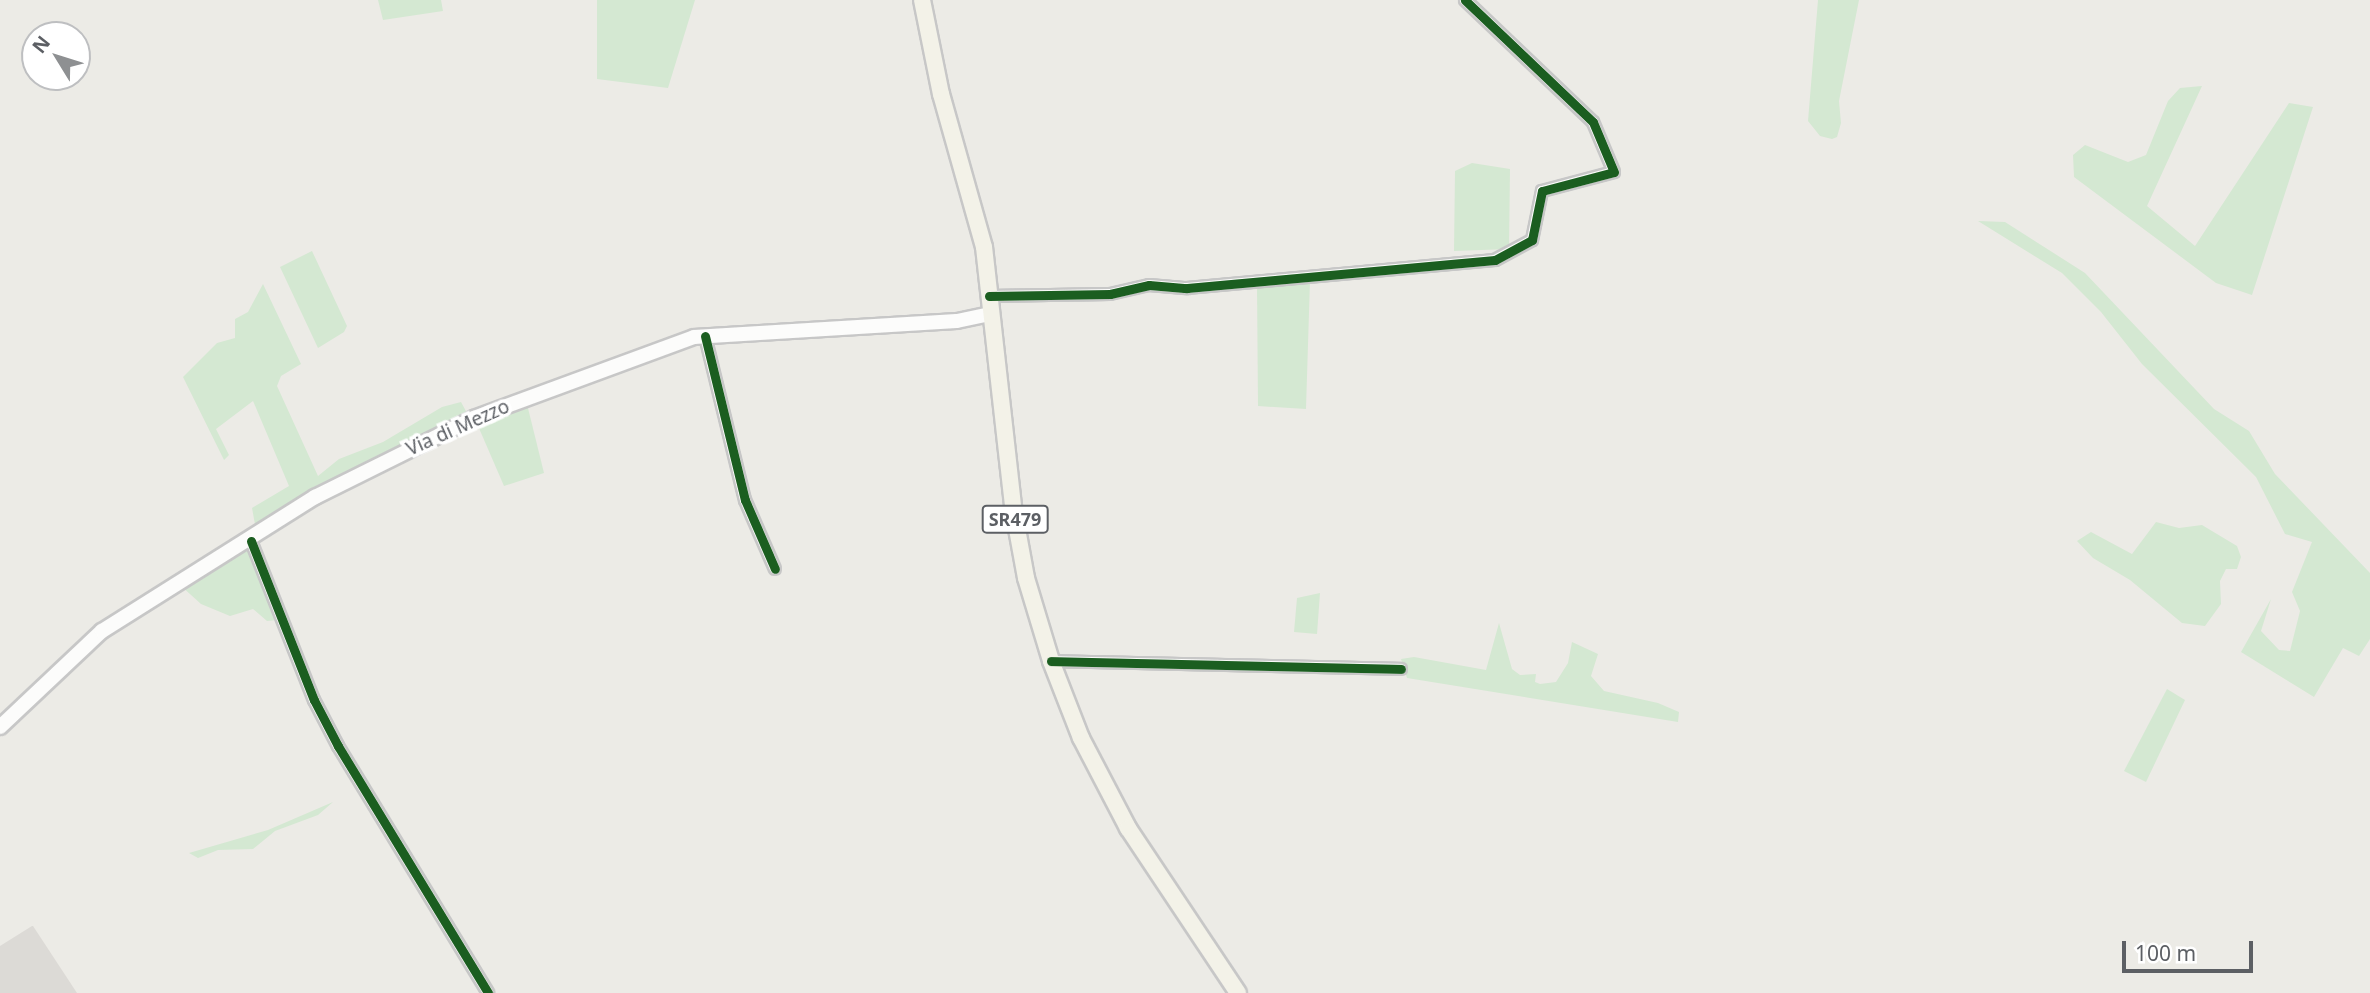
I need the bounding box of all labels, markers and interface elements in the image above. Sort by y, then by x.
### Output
north arrow [21,21,91,91]
text: N [26,30,56,58]
street label: Via di Mezzo [403,395,513,461]
road number: SR479 [980,504,1050,534]
scale bar [2125,926,2256,970]
text: 100 m [2135,939,2196,967]

